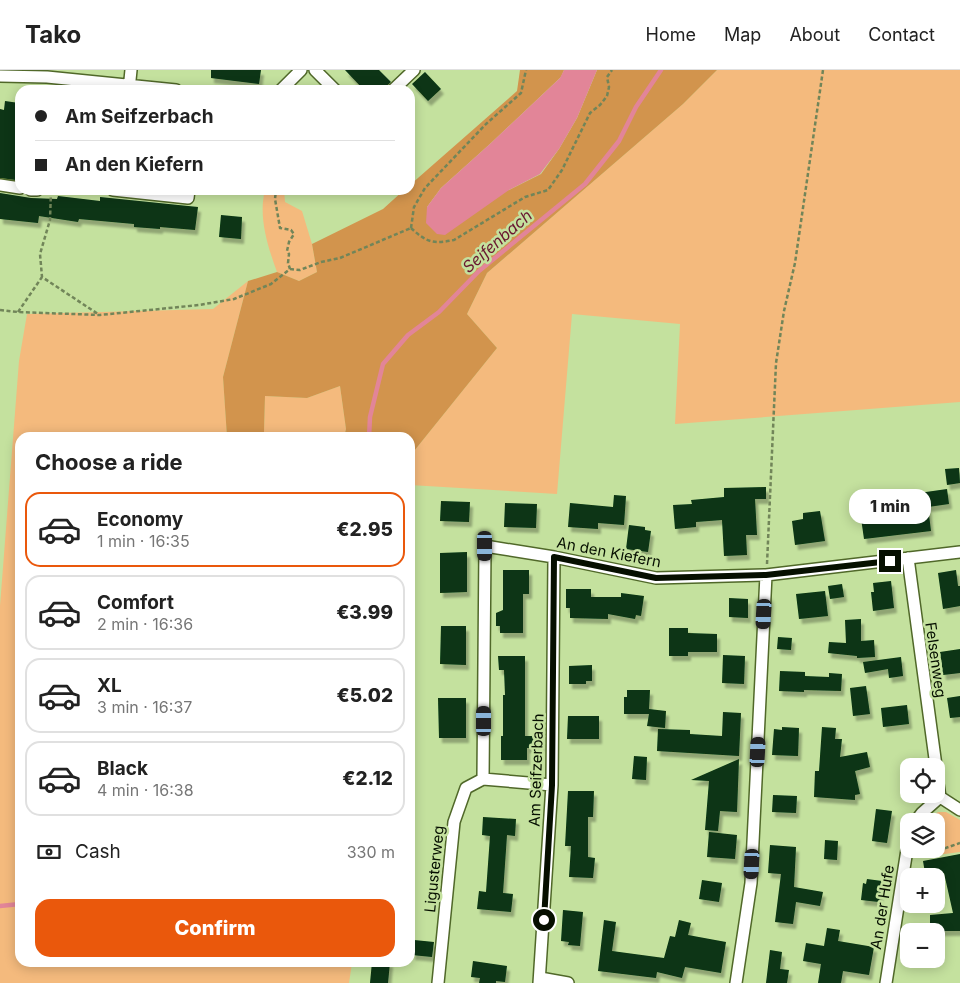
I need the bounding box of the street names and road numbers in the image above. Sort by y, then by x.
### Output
street label: An den Kiefern [555,533,663,571]
street label: Felsenweg [921,621,951,699]
street label: Am Seifzerbach [525,713,547,827]
street label: Ligusterweg [420,825,448,913]
street label: An der Hufe [866,863,898,951]

